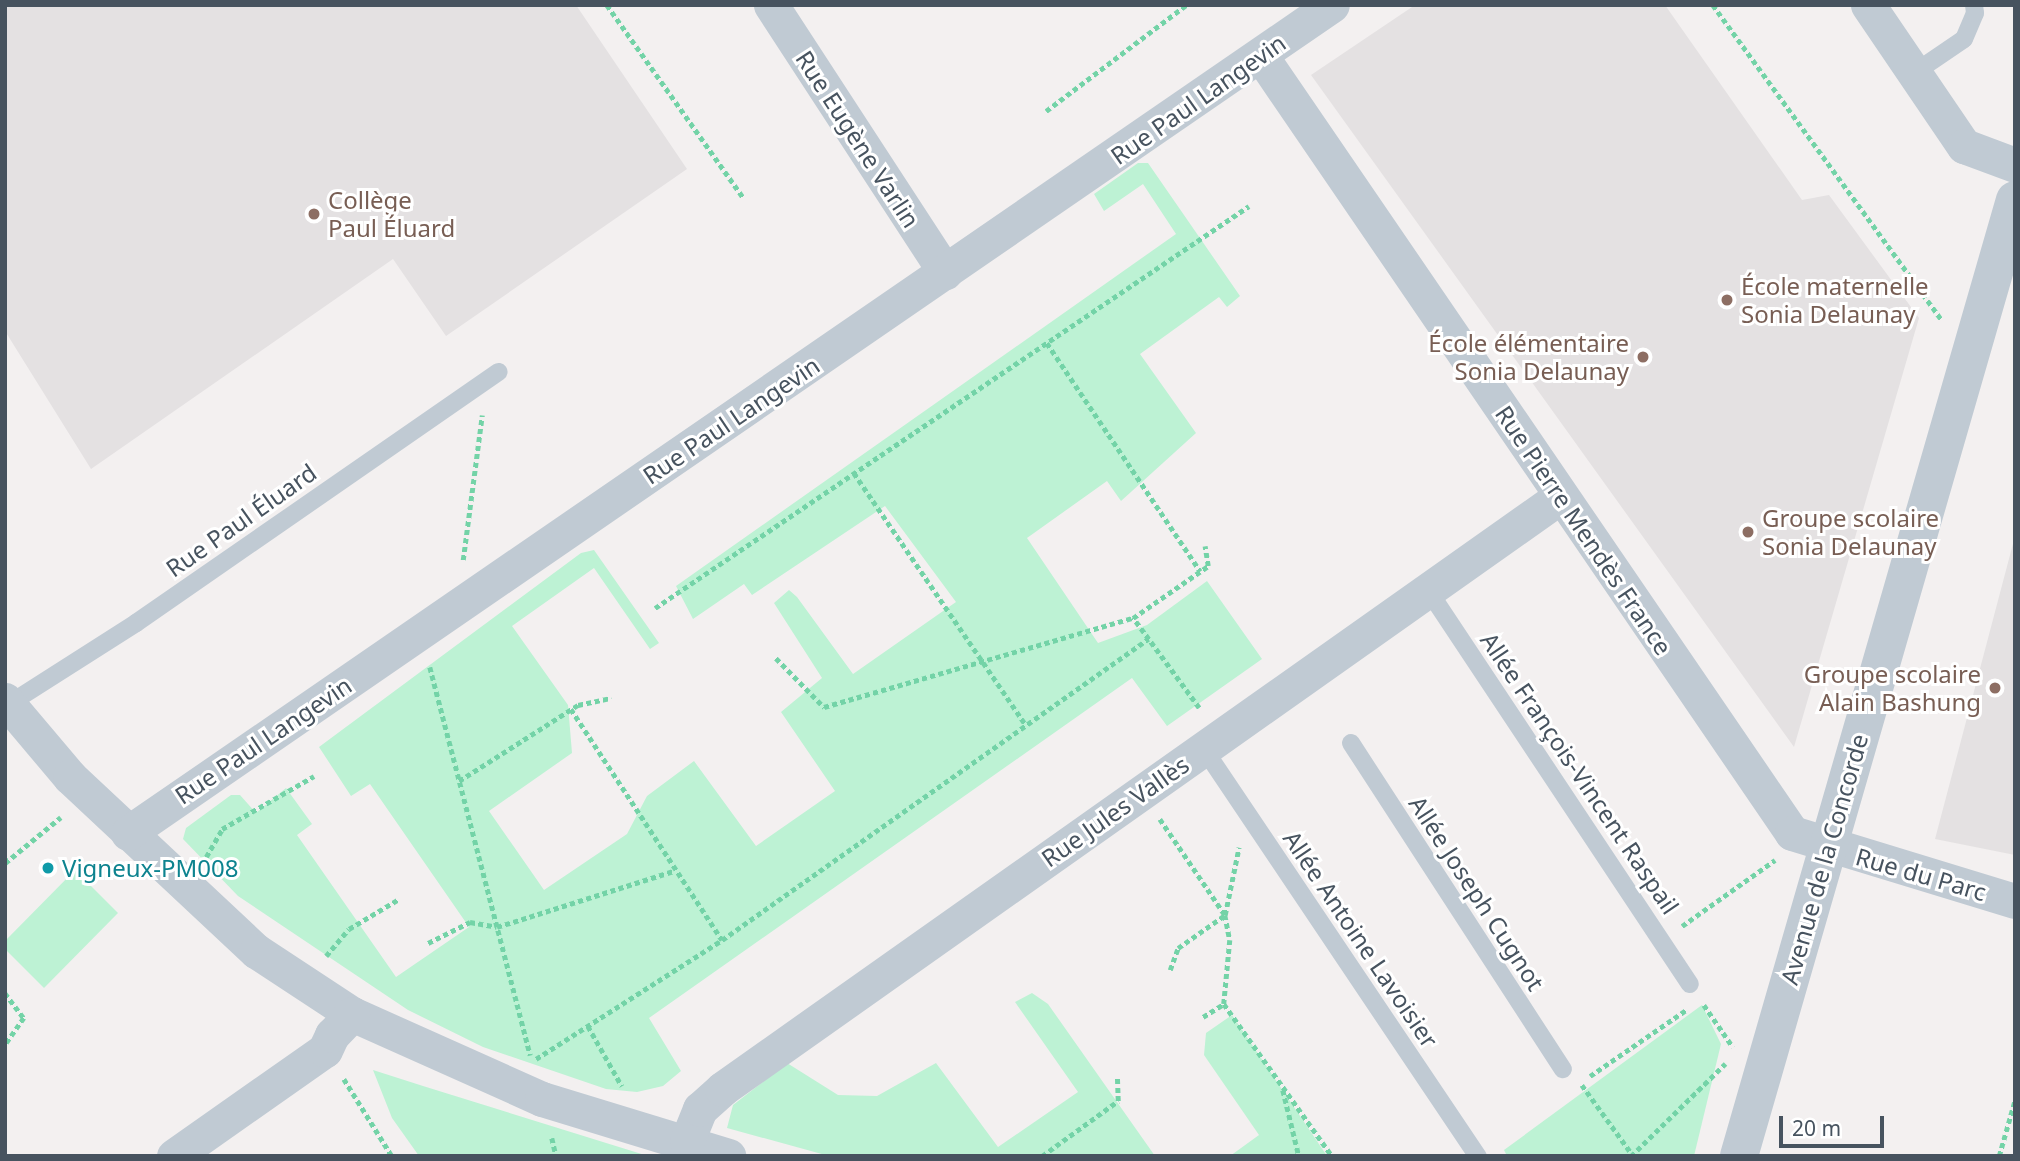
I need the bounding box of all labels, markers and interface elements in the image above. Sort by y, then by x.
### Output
street label: Rue Paul Langevin [1105,28,1291,170]
street label: Rue Eugène Varlin [790,45,926,233]
place label: Collège Paul Éluard [328,186,455,242]
marker: Collège Paul Éluard [306,206,322,222]
place label: École maternelle Sonia Delaunay [1741,272,1929,328]
marker: École maternelle Sonia Delaunay [1719,292,1735,308]
place label: École élémentaire Sonia Delaunay [1428,329,1629,385]
marker: École élémentaire Sonia Delaunay [1635,349,1651,365]
street label: Rue Paul Langevin [637,350,825,490]
street label: Rue Pierre Mendès France [1490,400,1678,660]
street label: Rue Paul Éluard [160,457,322,583]
place label: Groupe scolaire Sonia Delaunay [1762,504,1939,560]
marker: Groupe scolaire Sonia Delaunay [1740,524,1756,540]
street label: Allée François-Vincent Raspail [1475,627,1685,919]
place label: Groupe scolaire Alain Bashung [1804,660,1981,716]
street label: Rue Paul Langevin [169,670,357,810]
marker: Groupe scolaire Alain Bashung [1987,680,2003,696]
street label: Avenue de la Concorde [1774,730,1874,988]
street label: Rue Jules Vallès [1036,750,1194,872]
street label: Allée Joseph Cugnot [1403,790,1551,996]
street label: Allée Antoine Lavoisier [1278,825,1444,1053]
street label: Rue du Parc [1852,842,1990,906]
place label: Vigneux-PM008 [62,854,238,882]
marker: Vigneux-PM008 [40,860,56,876]
scale bar [1782,1102,1887,1146]
text: 20 m [1792,1114,1841,1142]

